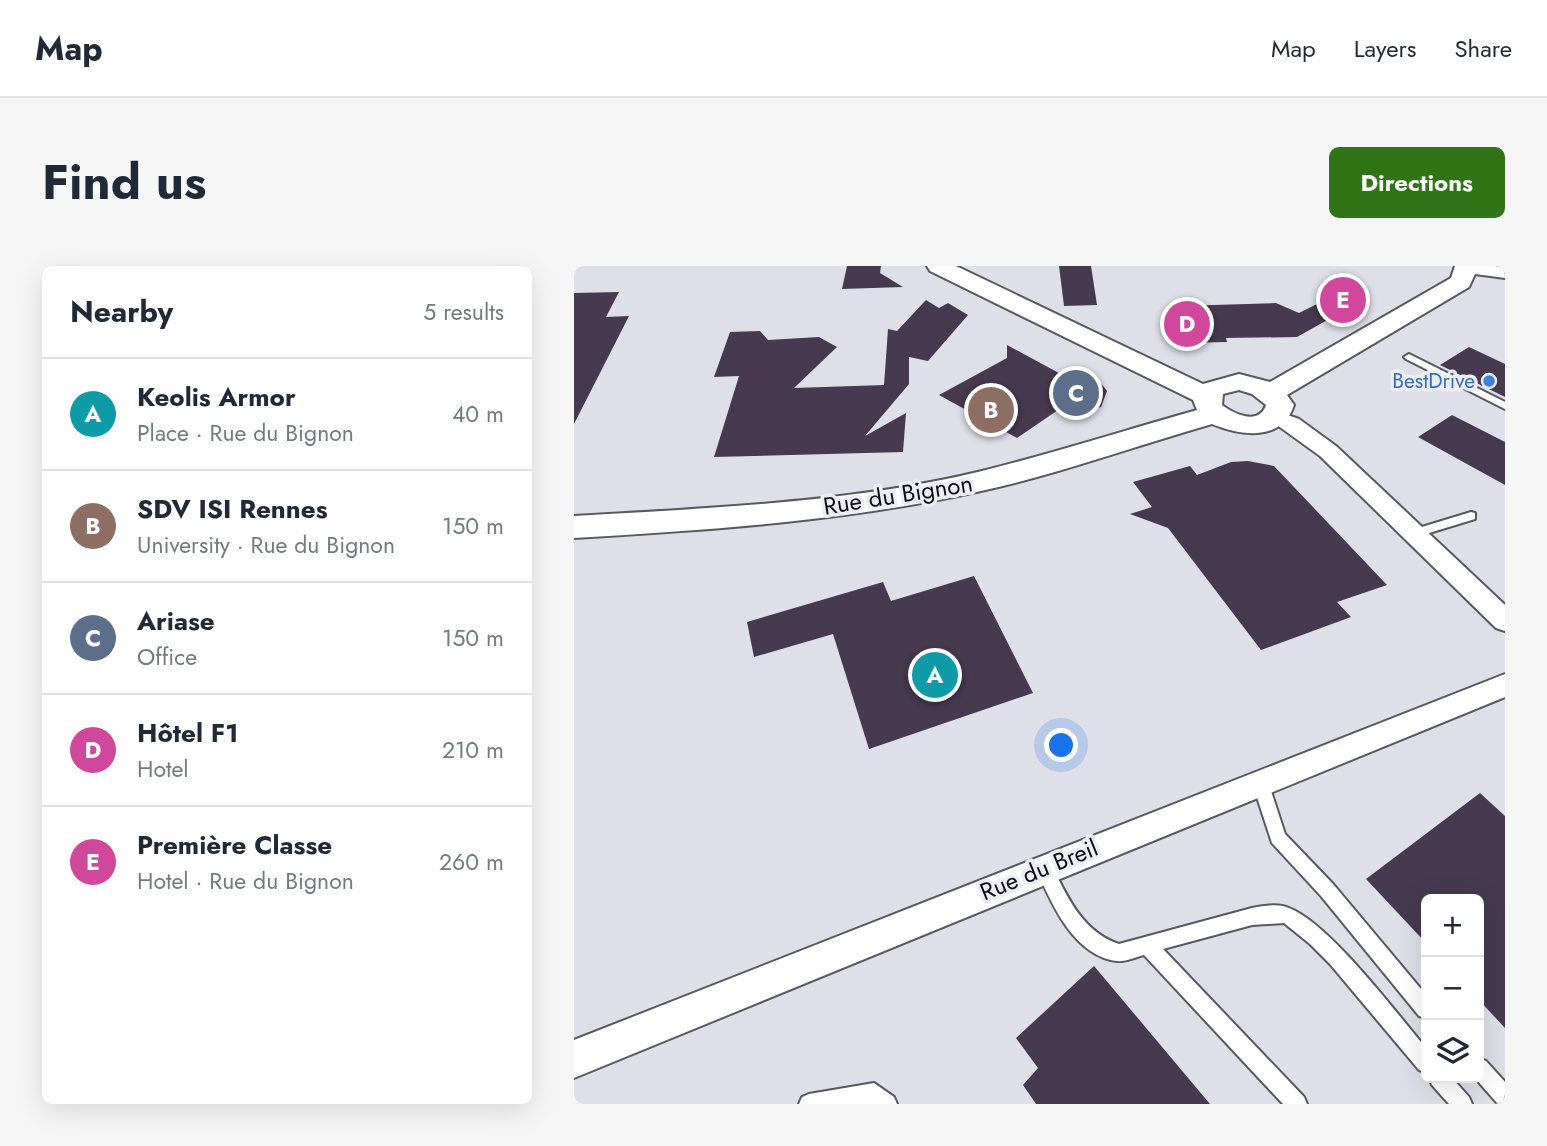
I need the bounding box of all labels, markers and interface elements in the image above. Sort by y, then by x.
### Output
text: Map [35,25,103,72]
text: Map [1271,31,1316,66]
text: Layers [1354,31,1416,66]
text: Share [1454,31,1512,66]
text: Find us [42,147,206,217]
button: Directions [1329,147,1505,218]
pin: E [1320,274,1366,326]
text: Nearby [70,290,173,333]
text: 5 results [423,295,504,329]
pin: D [1164,298,1210,350]
place label: BestDrive [1392,366,1475,396]
pin: C [1053,367,1099,419]
marker: BestDrive [1481,373,1497,389]
text: Keolis Armor [137,378,296,416]
pin: B [968,384,1014,436]
text: A [85,397,101,431]
text: 40 m [452,397,504,431]
text: Place · Rue du Bignon [137,416,354,450]
street label: Rue du Bignon [821,465,975,524]
text: SDV ISI Rennes [137,490,328,528]
text: B [85,509,101,543]
text: 150 m [442,509,504,543]
text: University · Rue du Bignon [137,528,395,562]
text: Ariase [137,602,215,640]
text: C [85,621,101,655]
text: 150 m [442,621,504,655]
text: Office [137,640,197,674]
pin: A [912,649,958,701]
text: Hôtel F1 [137,714,238,752]
your location [1044,728,1078,762]
text: D [85,733,101,767]
text: 210 m [442,733,504,767]
text: Hotel [137,752,189,786]
text: Première Classe [137,826,332,864]
street label: Rue du Breil [975,830,1103,909]
text: E [86,845,100,879]
text: 260 m [439,845,504,879]
text: Hotel · Rue du Bignon [137,864,354,898]
map controls [1421,894,1484,1083]
button: + [1421,894,1484,957]
button: − [1421,957,1484,1020]
button: layers [1421,1020,1484,1083]

